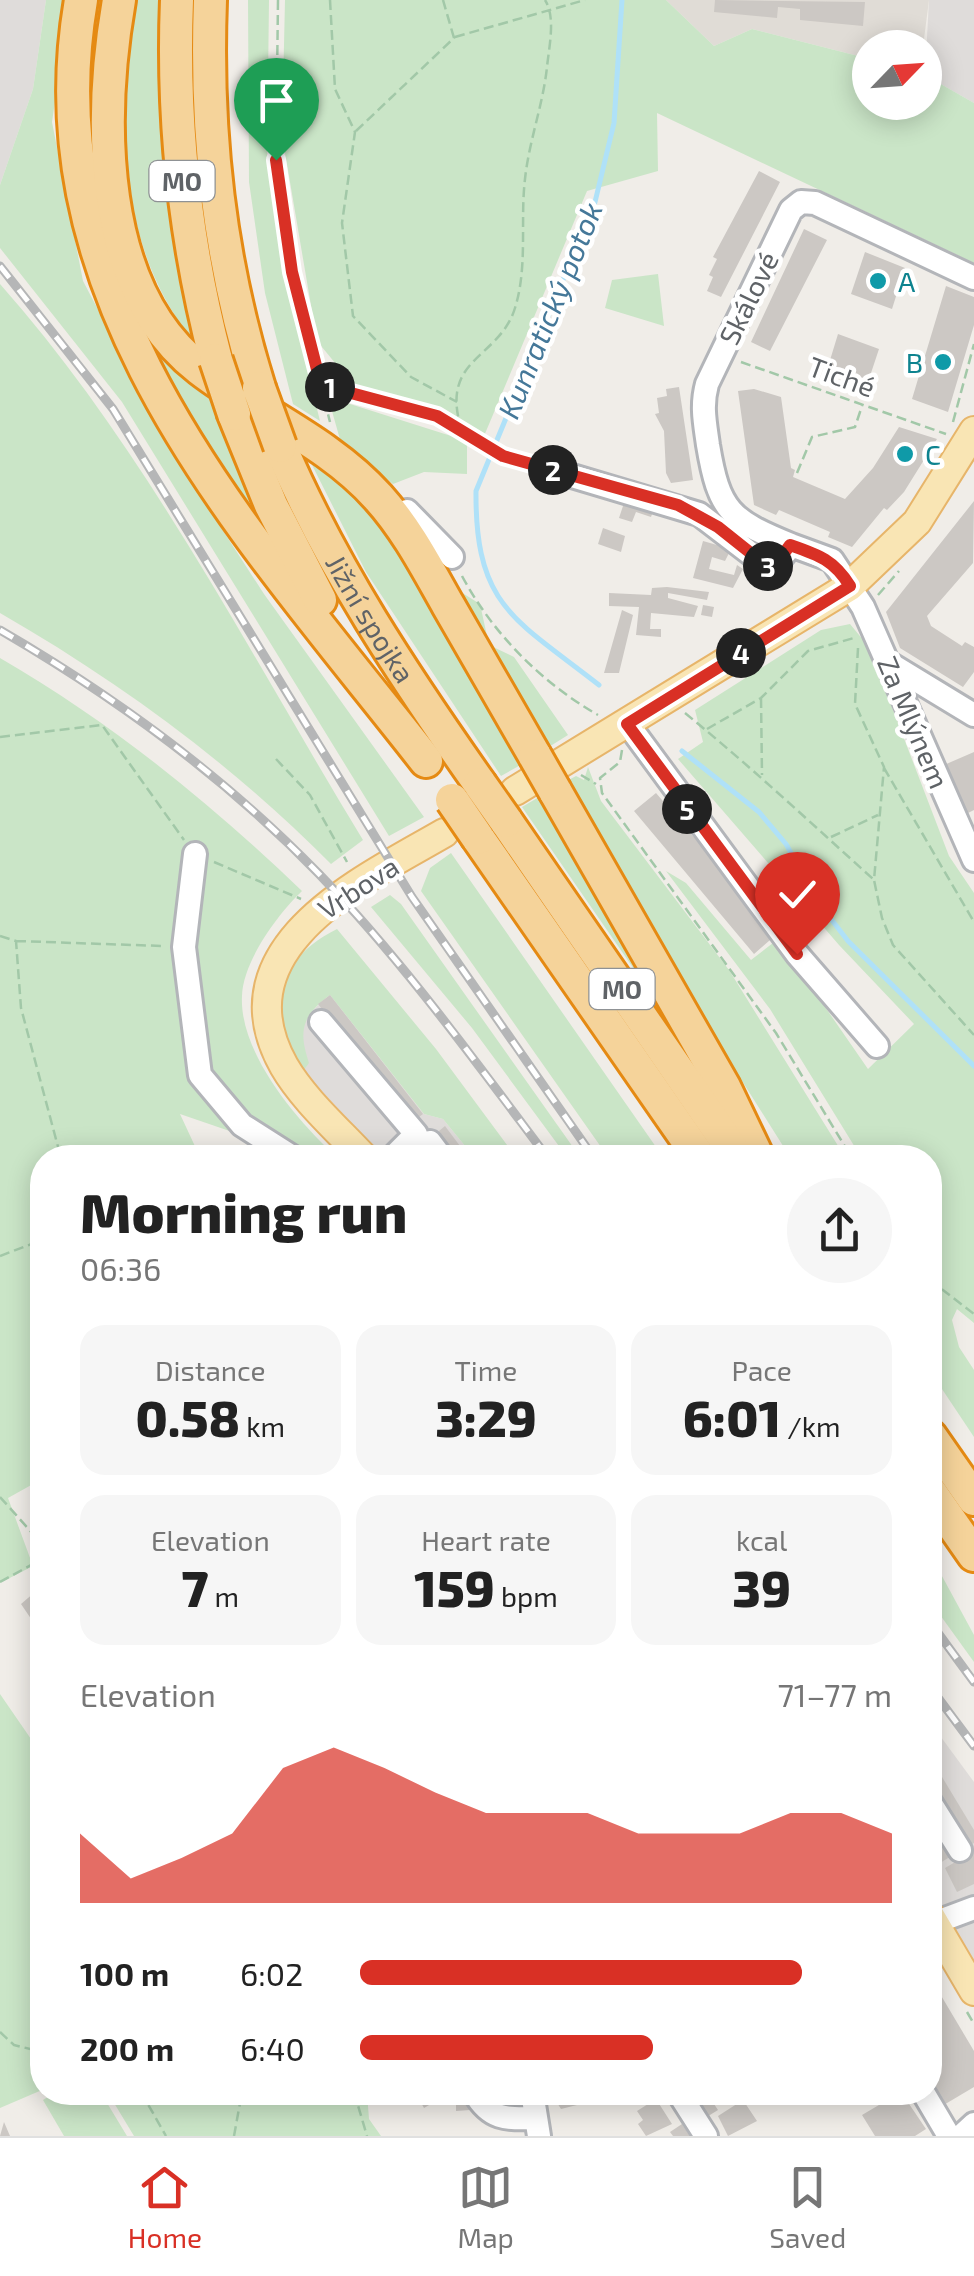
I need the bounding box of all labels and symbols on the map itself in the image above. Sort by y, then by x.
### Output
north arrow [852,30,942,120]
pin [234,58,319,161]
road number: MO [150,161,214,201]
water label: Kunratický potok [489,197,610,424]
street label: Skálové [711,246,785,350]
place label: A [898,264,916,298]
marker: A [867,270,889,292]
place label: B [906,345,923,379]
street label: Tiché [804,348,880,404]
marker: B [932,351,954,373]
pin: 1 [305,362,355,412]
place label: C [925,437,941,471]
marker: C [894,443,916,465]
pin: 2 [528,445,578,495]
pin: 3 [743,541,793,591]
street label: Jižní spojka [319,549,423,689]
pin: 4 [716,628,766,678]
street label: Za Mlýnem [871,651,957,793]
pin: 5 [662,784,712,834]
street label: Vrbova [311,848,405,926]
pin [755,852,840,955]
road number: MO [590,969,654,1009]

